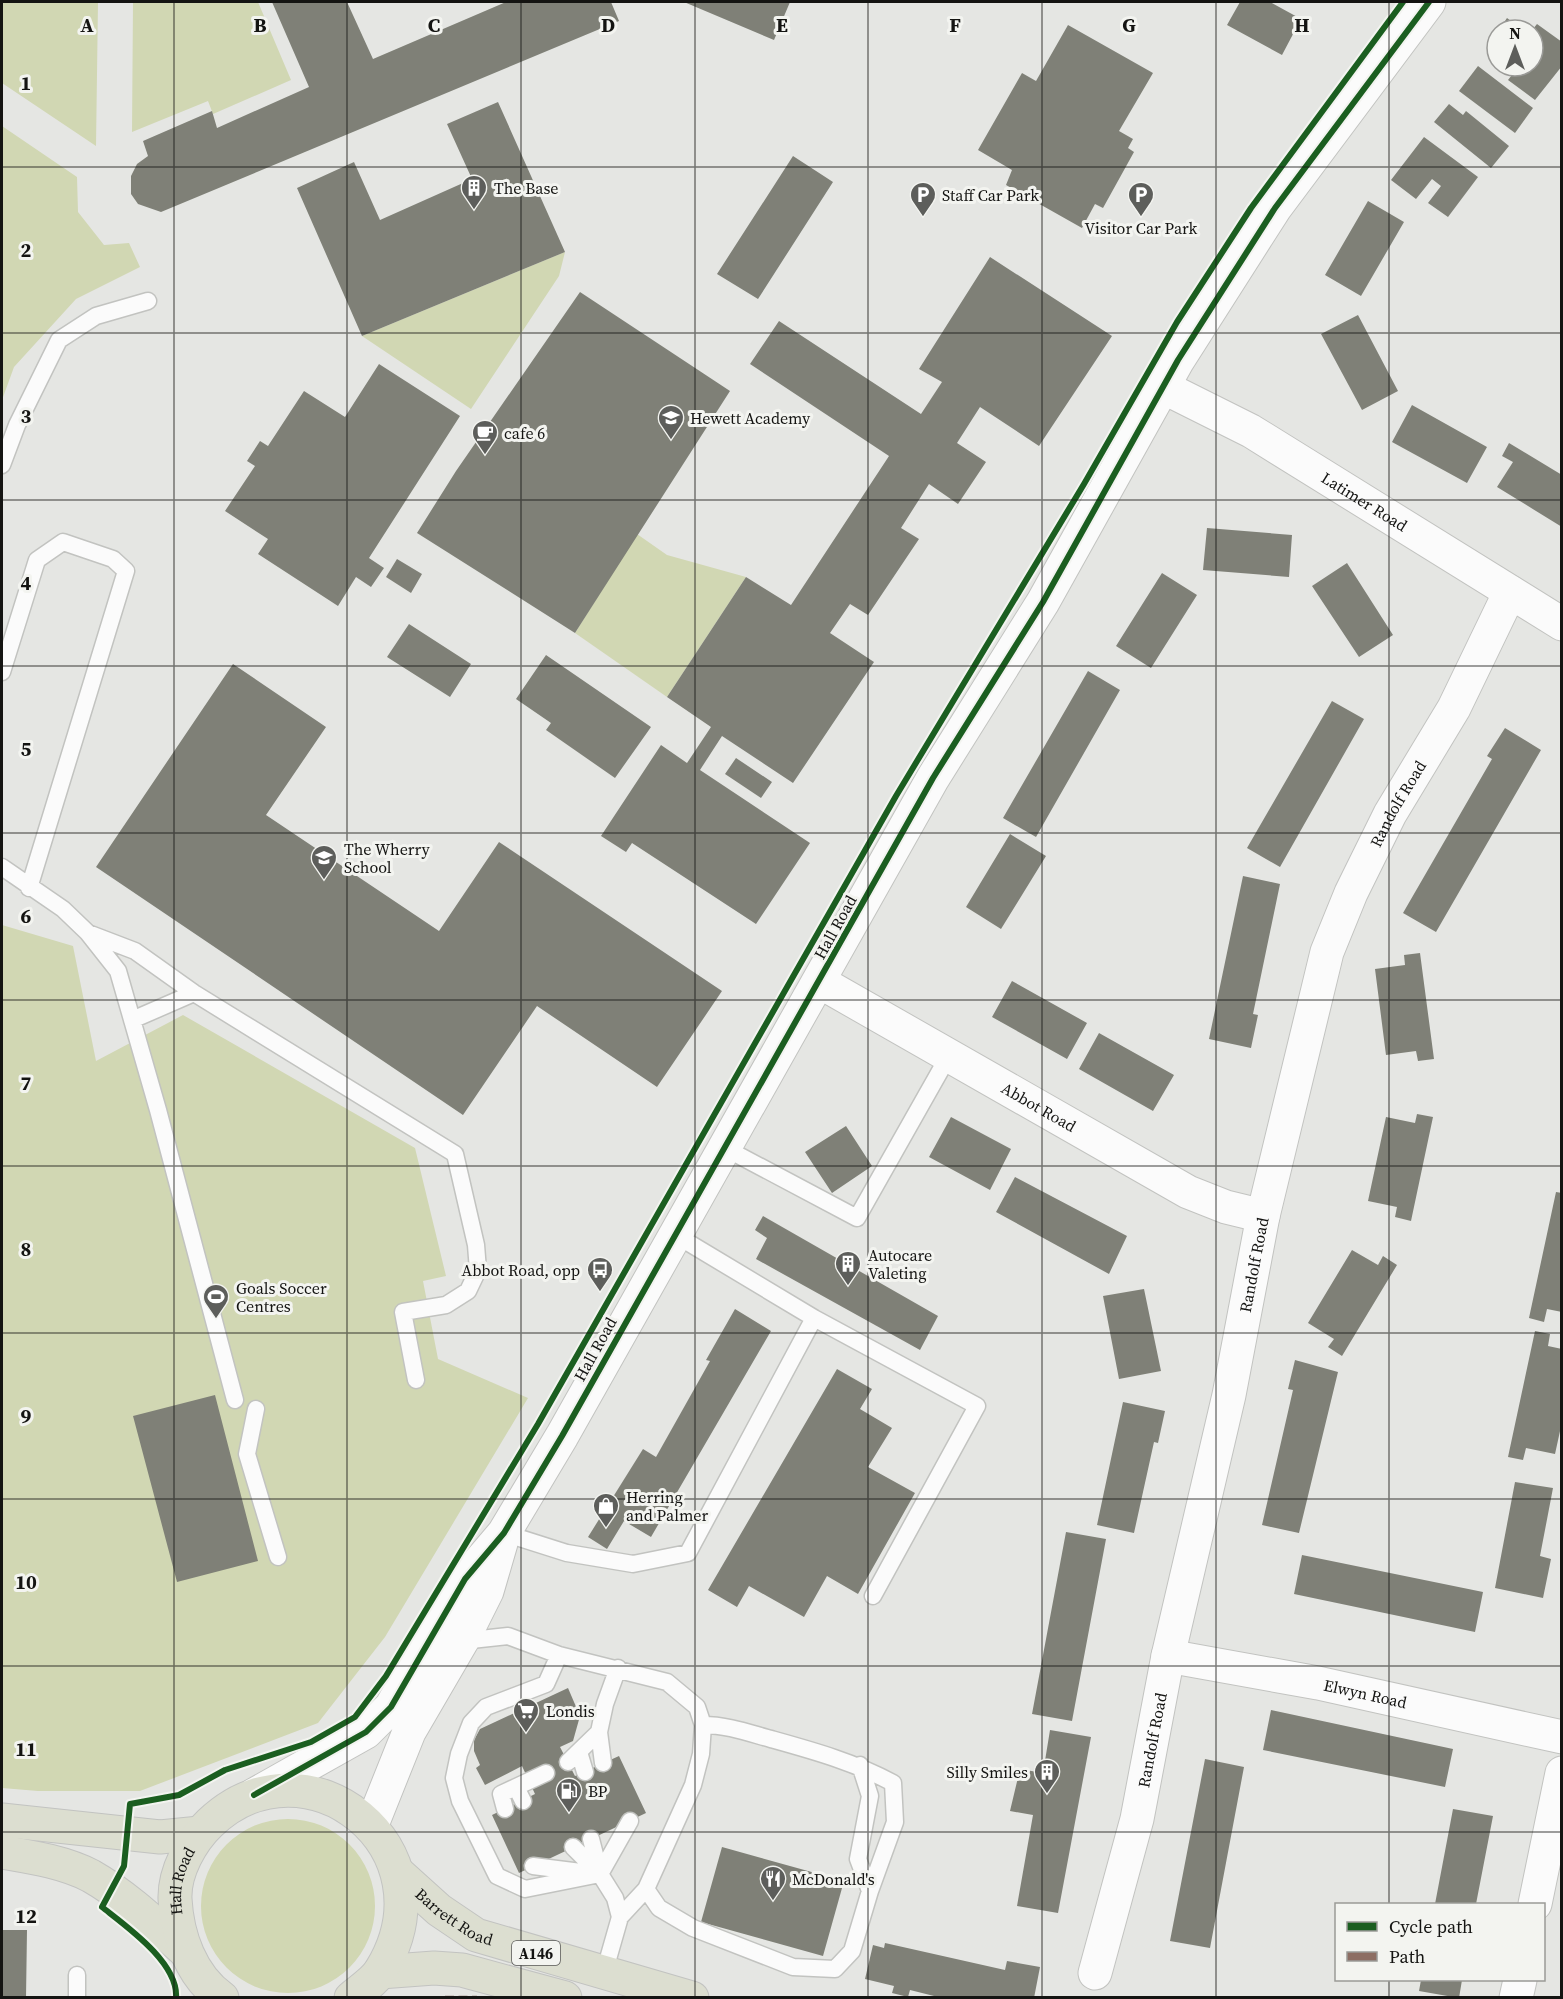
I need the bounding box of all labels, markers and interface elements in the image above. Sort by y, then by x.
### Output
text: A [80,11,94,39]
text: B [253,11,267,39]
text: C [428,11,440,39]
text: D [601,11,615,39]
text: E [776,11,788,39]
text: F [949,11,961,39]
text: G [1122,11,1136,39]
text: H [1294,11,1310,39]
north arrow [1485,18,1545,78]
text: N [1509,22,1521,44]
text: 1 [21,69,31,97]
building icon: The Base [459,173,489,211]
place label: The Base [494,177,558,199]
parking icon: Staff Car Park [908,180,938,218]
parking icon: Visitor Car Park [1126,180,1156,218]
place label: Staff Car Park [942,184,1039,206]
place label: Visitor Car Park [1085,217,1198,239]
text: 2 [21,236,32,264]
text: 3 [21,402,32,430]
school or university icon: Hewett Academy [656,403,686,441]
place label: Hewett Academy [690,407,811,429]
cafe icon: cafe 6 [470,418,500,456]
place label: cafe 6 [504,422,545,444]
street label: Latimer Road [1317,467,1412,536]
text: 4 [21,569,32,597]
text: 5 [21,735,32,763]
street label: Randolf Road [1364,756,1431,851]
place label: The Wherry School [344,838,431,878]
school or university icon: The Wherry School [309,843,339,881]
street label: Hall Road [808,891,862,963]
text: 6 [21,902,32,930]
text: 7 [21,1069,32,1097]
street label: Abbot Road [997,1077,1080,1137]
street label: Randolf Road [1234,1216,1274,1314]
text: 8 [21,1235,31,1263]
place label: Autocare Valeting [868,1244,932,1284]
building icon: Autocare Valeting [833,1249,863,1287]
bus stop icon: Abbot Road, opp [585,1255,615,1293]
place label: Abbot Road, opp [462,1259,580,1281]
place label: Goals Soccer Centres [236,1277,327,1317]
sports icon: Goals Soccer Centres [201,1282,231,1320]
street label: Hall Road [568,1313,622,1385]
text: 9 [21,1402,32,1430]
place label: Herring and Palmer [626,1486,708,1526]
shop icon: Herring and Palmer [591,1491,621,1529]
text: 10 [15,1568,37,1596]
street label: Elwyn Road [1322,1674,1409,1713]
street label: Randolf Road [1132,1691,1172,1789]
supermarket icon: Londis [511,1696,541,1734]
place label: Londis [546,1700,595,1722]
text: 11 [15,1735,37,1763]
building icon: Silly Smiles [1032,1757,1062,1795]
place label: Silly Smiles [946,1761,1028,1783]
fuel station icon: BP [554,1776,584,1814]
place label: BP [588,1780,608,1802]
street label: Hall Road [164,1843,200,1916]
restaurant icon: McDonald's [758,1864,788,1902]
place label: McDonald's [792,1868,875,1890]
street label: Barrett Road [411,1883,496,1950]
text: 12 [15,1902,37,1930]
legend [1335,1903,1545,1981]
text: Cycle path [1389,1914,1473,1939]
road number: A146 [512,1941,560,1965]
text: Path [1389,1944,1426,1969]

